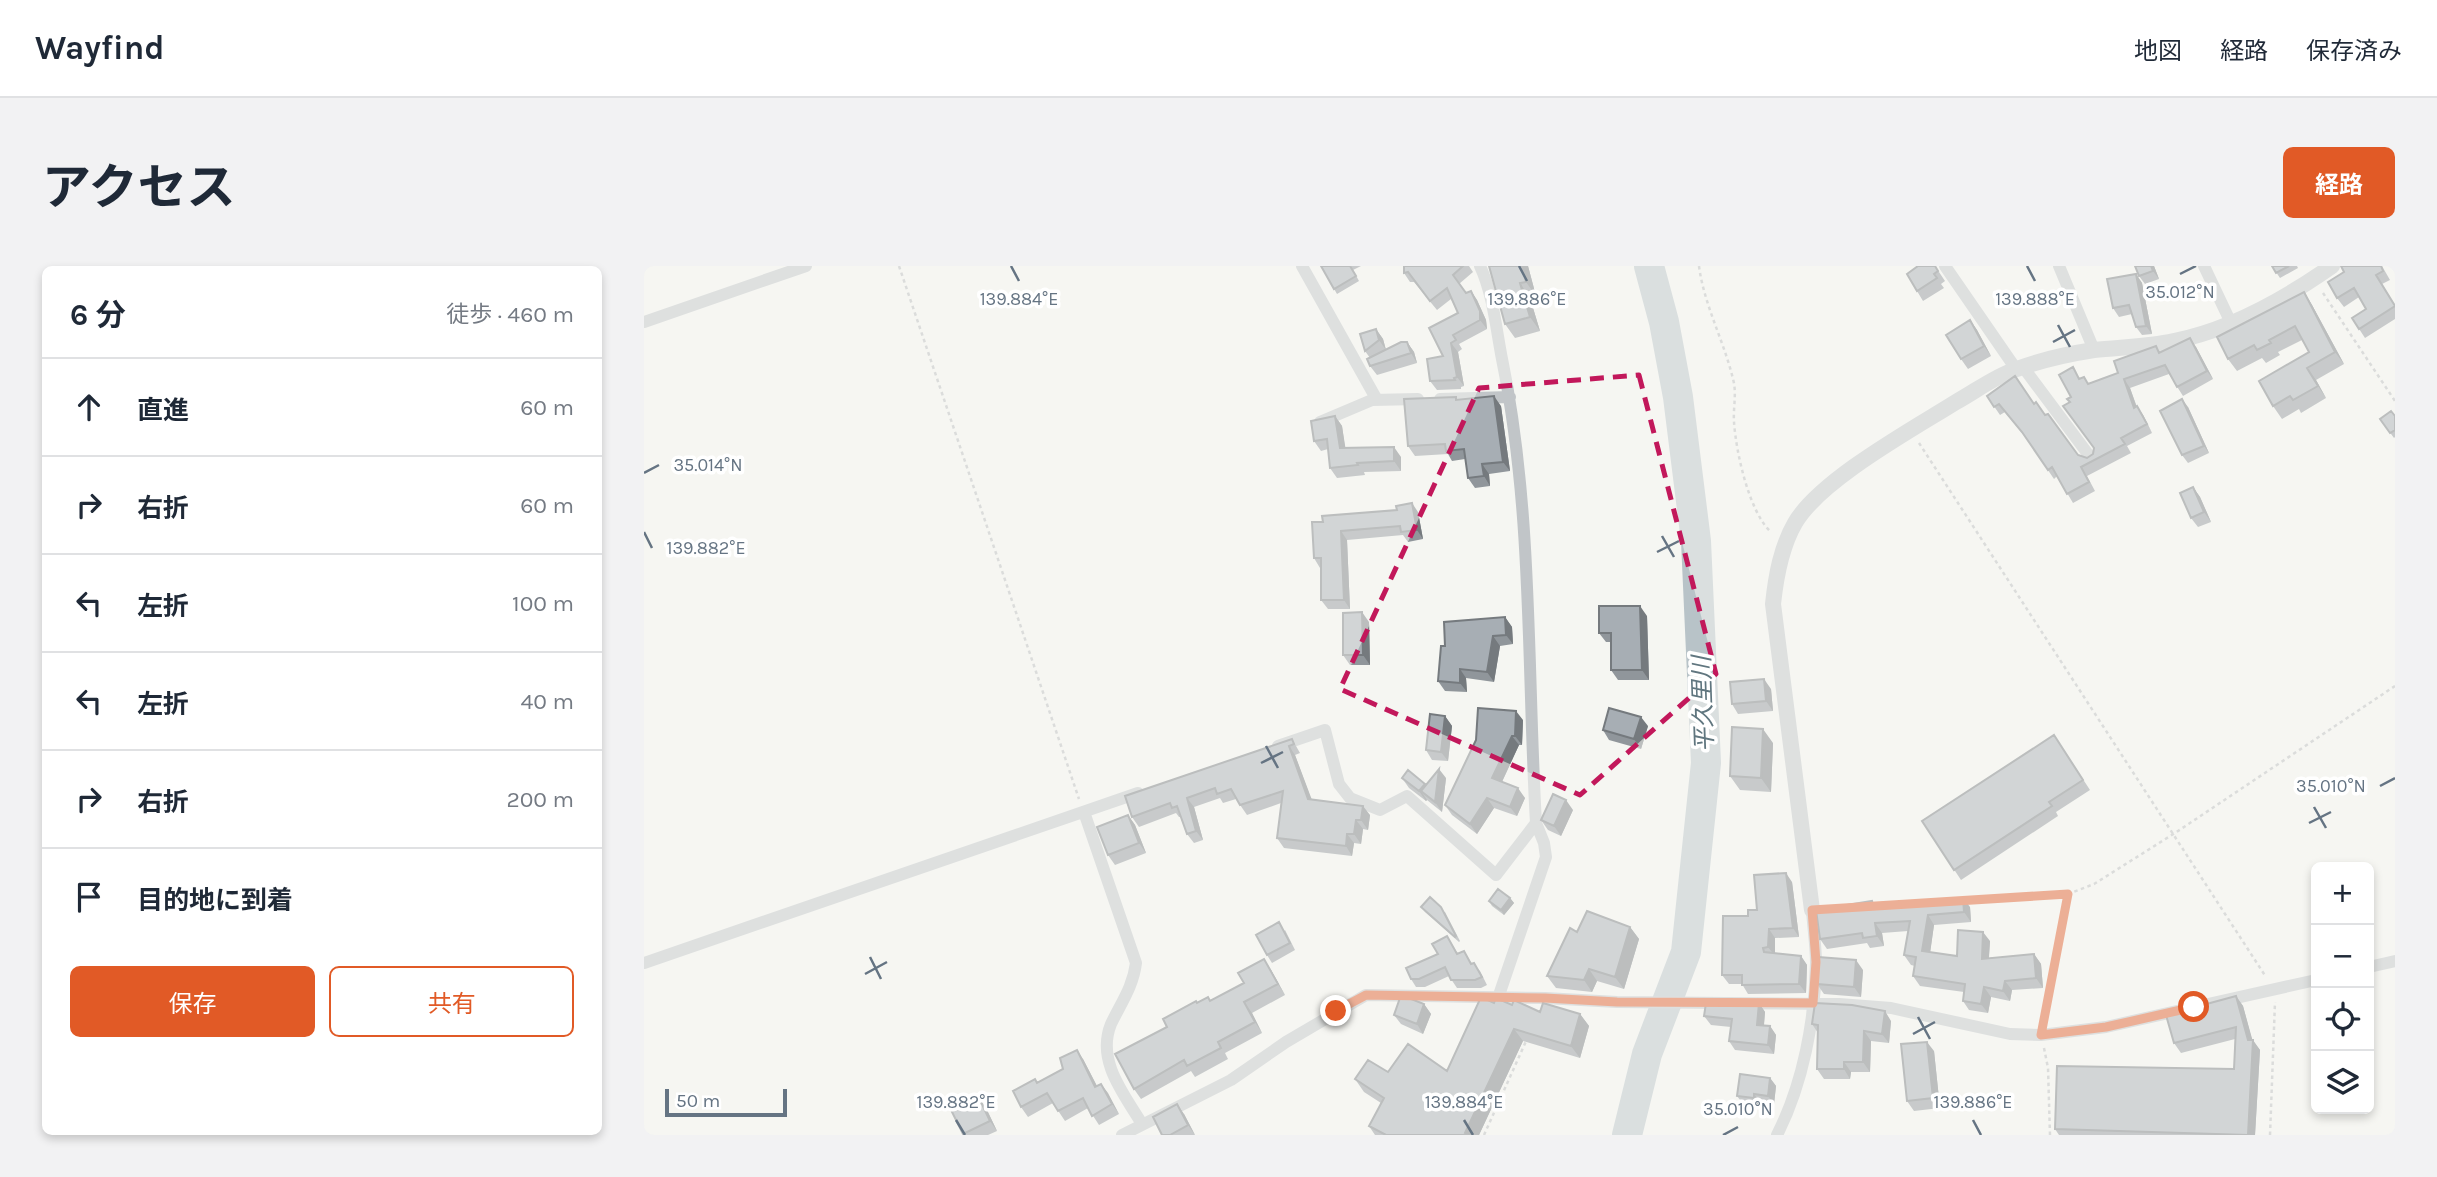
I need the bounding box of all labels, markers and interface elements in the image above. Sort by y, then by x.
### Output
text: Wayfind [35,29,165,67]
text: 地図 [2134,37,2182,65]
text: 経路 [2220,37,2268,65]
text: 保存済み [2306,37,2402,65]
button: 経路 [2283,147,2395,218]
text: アクセス [42,159,236,216]
text: 35.012°N [2145,281,2215,303]
text: 139.884°E [980,288,1058,310]
text: 139.886°E [1488,288,1566,310]
text: 139.888°E [1995,288,2075,310]
text: 6 分 [70,297,126,333]
text: 徒歩 · 460 m [446,301,574,328]
icon: ahead [70,388,108,426]
text: 60 m [520,394,574,421]
text: 直進 [137,395,189,426]
text: 35.014°N [673,454,743,476]
icon: right [70,486,108,524]
text: 60 m [520,492,574,519]
text: 右折 [137,493,189,524]
text: 139.882°E [666,537,746,559]
icon: left [70,584,108,622]
text: 100 m [512,590,574,617]
text: 左折 [137,591,189,622]
water label: 平久里川 [1687,653,1719,752]
icon: left [70,682,108,720]
text: 40 m [521,688,574,715]
text: 左折 [137,689,189,720]
text: 35.010°N [2296,775,2366,797]
icon: right [70,780,108,818]
text: 200 m [506,786,574,813]
text: 右折 [137,787,189,818]
map controls [2311,862,2374,1114]
button: + [2311,862,2374,925]
icon: arrive [70,878,108,916]
text: 目的地に到着 [137,885,293,916]
button: − [2311,925,2374,988]
button: 保存 [70,966,315,1037]
button: 共有 [329,966,574,1037]
button: locate [2311,988,2374,1051]
route start [2178,991,2209,1022]
route end [1320,995,1351,1026]
button: layers [2311,1051,2374,1114]
scale bar [665,1086,788,1118]
text: 50 m [676,1090,720,1112]
text: 139.882°E [916,1091,996,1113]
text: 139.884°E [1425,1091,1503,1113]
text: 139.886°E [1934,1091,2012,1113]
text: 35.010°N [1703,1098,1773,1120]

